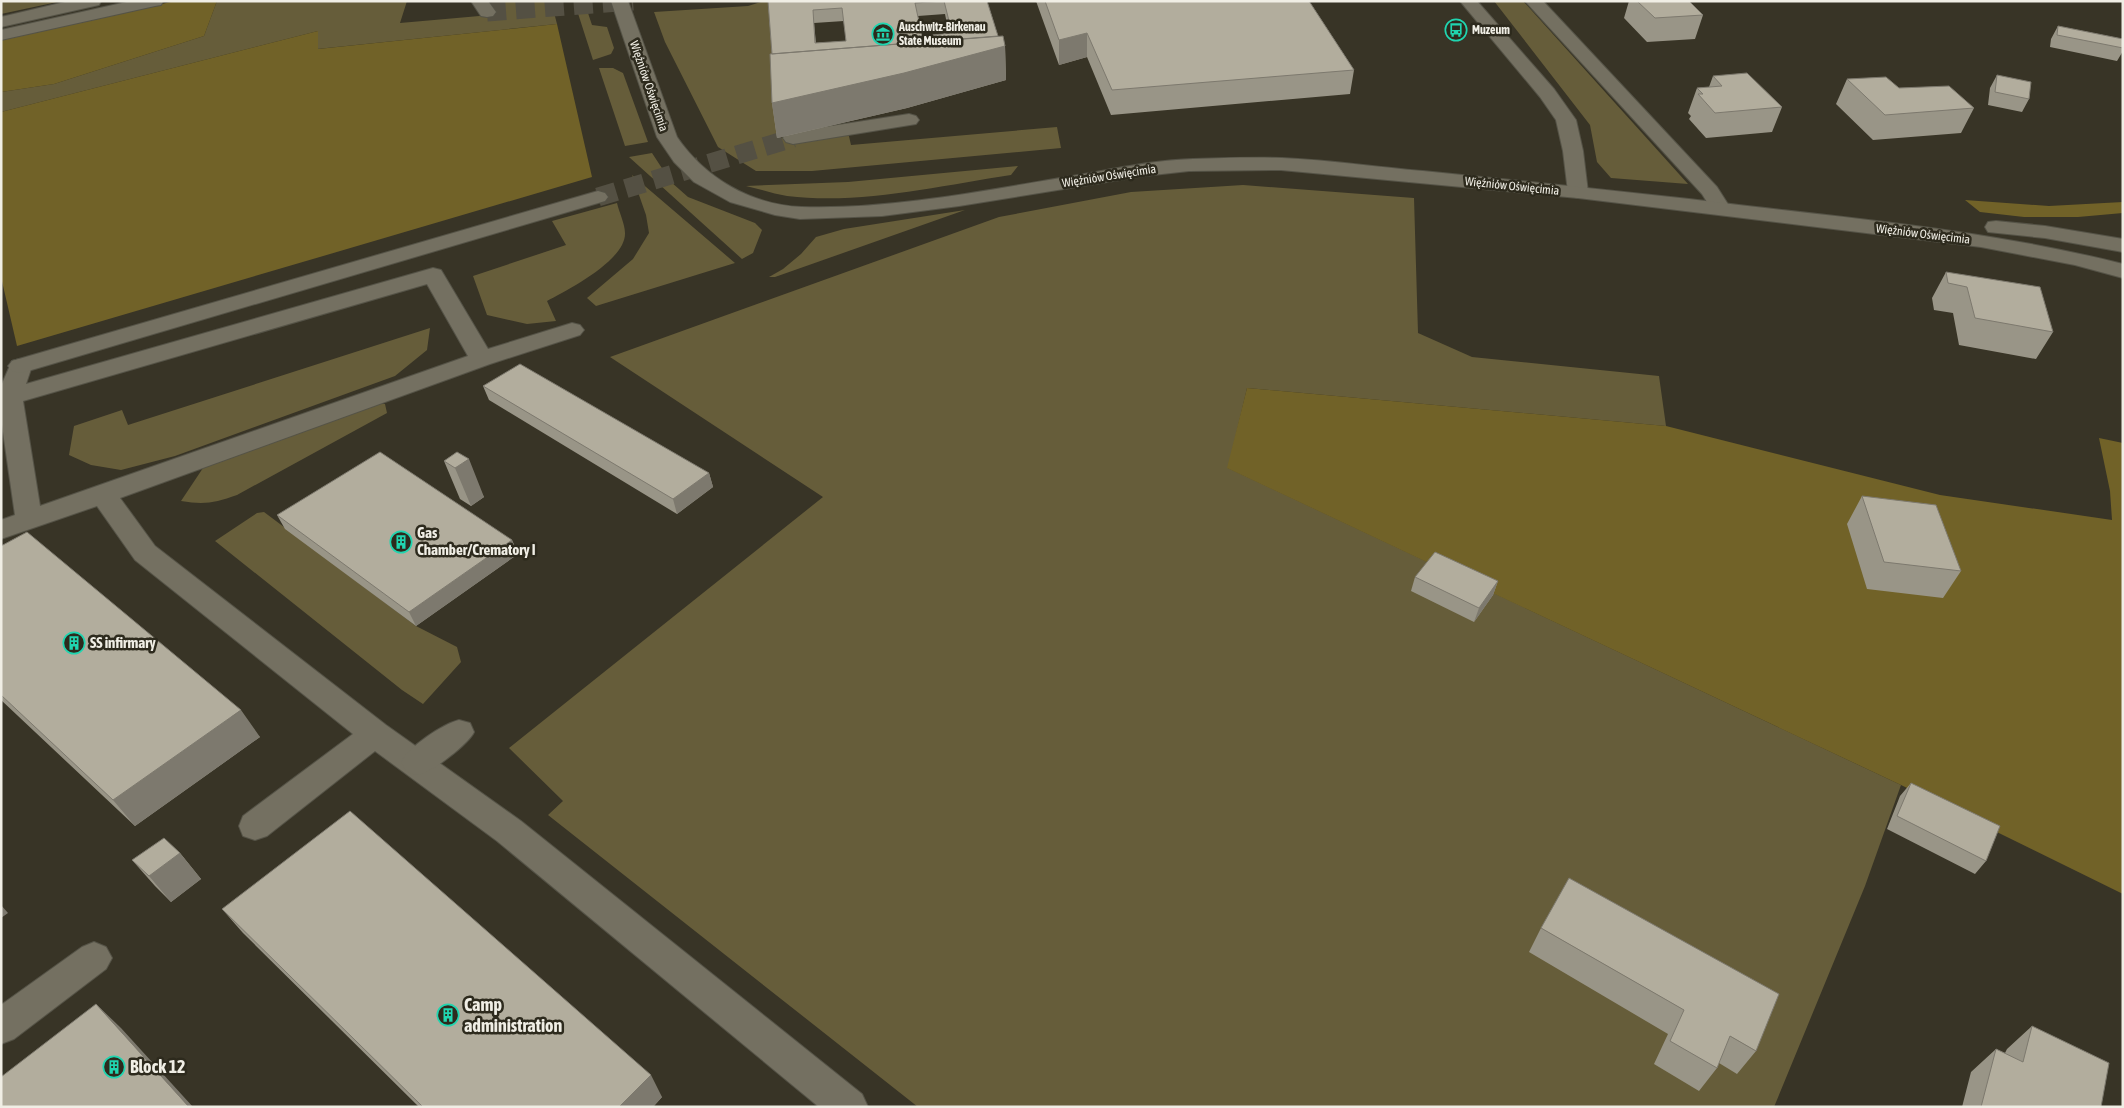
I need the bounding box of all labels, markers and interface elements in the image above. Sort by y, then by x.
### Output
bus stop icon: Muzeum [1444,18,1468,42]
place label: Auschwitz-Birkenau State Museum [898,20,986,48]
museum icon: Auschwitz-Birkenau State Museum [871,22,895,46]
place label: Muzeum [1472,23,1510,37]
street label: Więźniów Oświęcimia [627,39,671,133]
street label: Więźniów Oświęcimia [1061,162,1157,190]
street label: Więźniów Oświęcimia [1464,174,1560,198]
street label: Więźniów Oświęcimia [1875,221,1971,247]
place label: Gas Chamber/Crematory I [417,524,536,558]
building icon: Gas Chamber/Crematory I [389,530,413,554]
building icon: SS infirmary [62,631,86,655]
place label: SS infirmary [90,634,157,651]
place label: Camp administration [464,994,563,1036]
building icon: Camp administration [436,1003,460,1027]
building icon: Block 12 [102,1055,126,1079]
place label: Block 12 [130,1056,186,1077]

